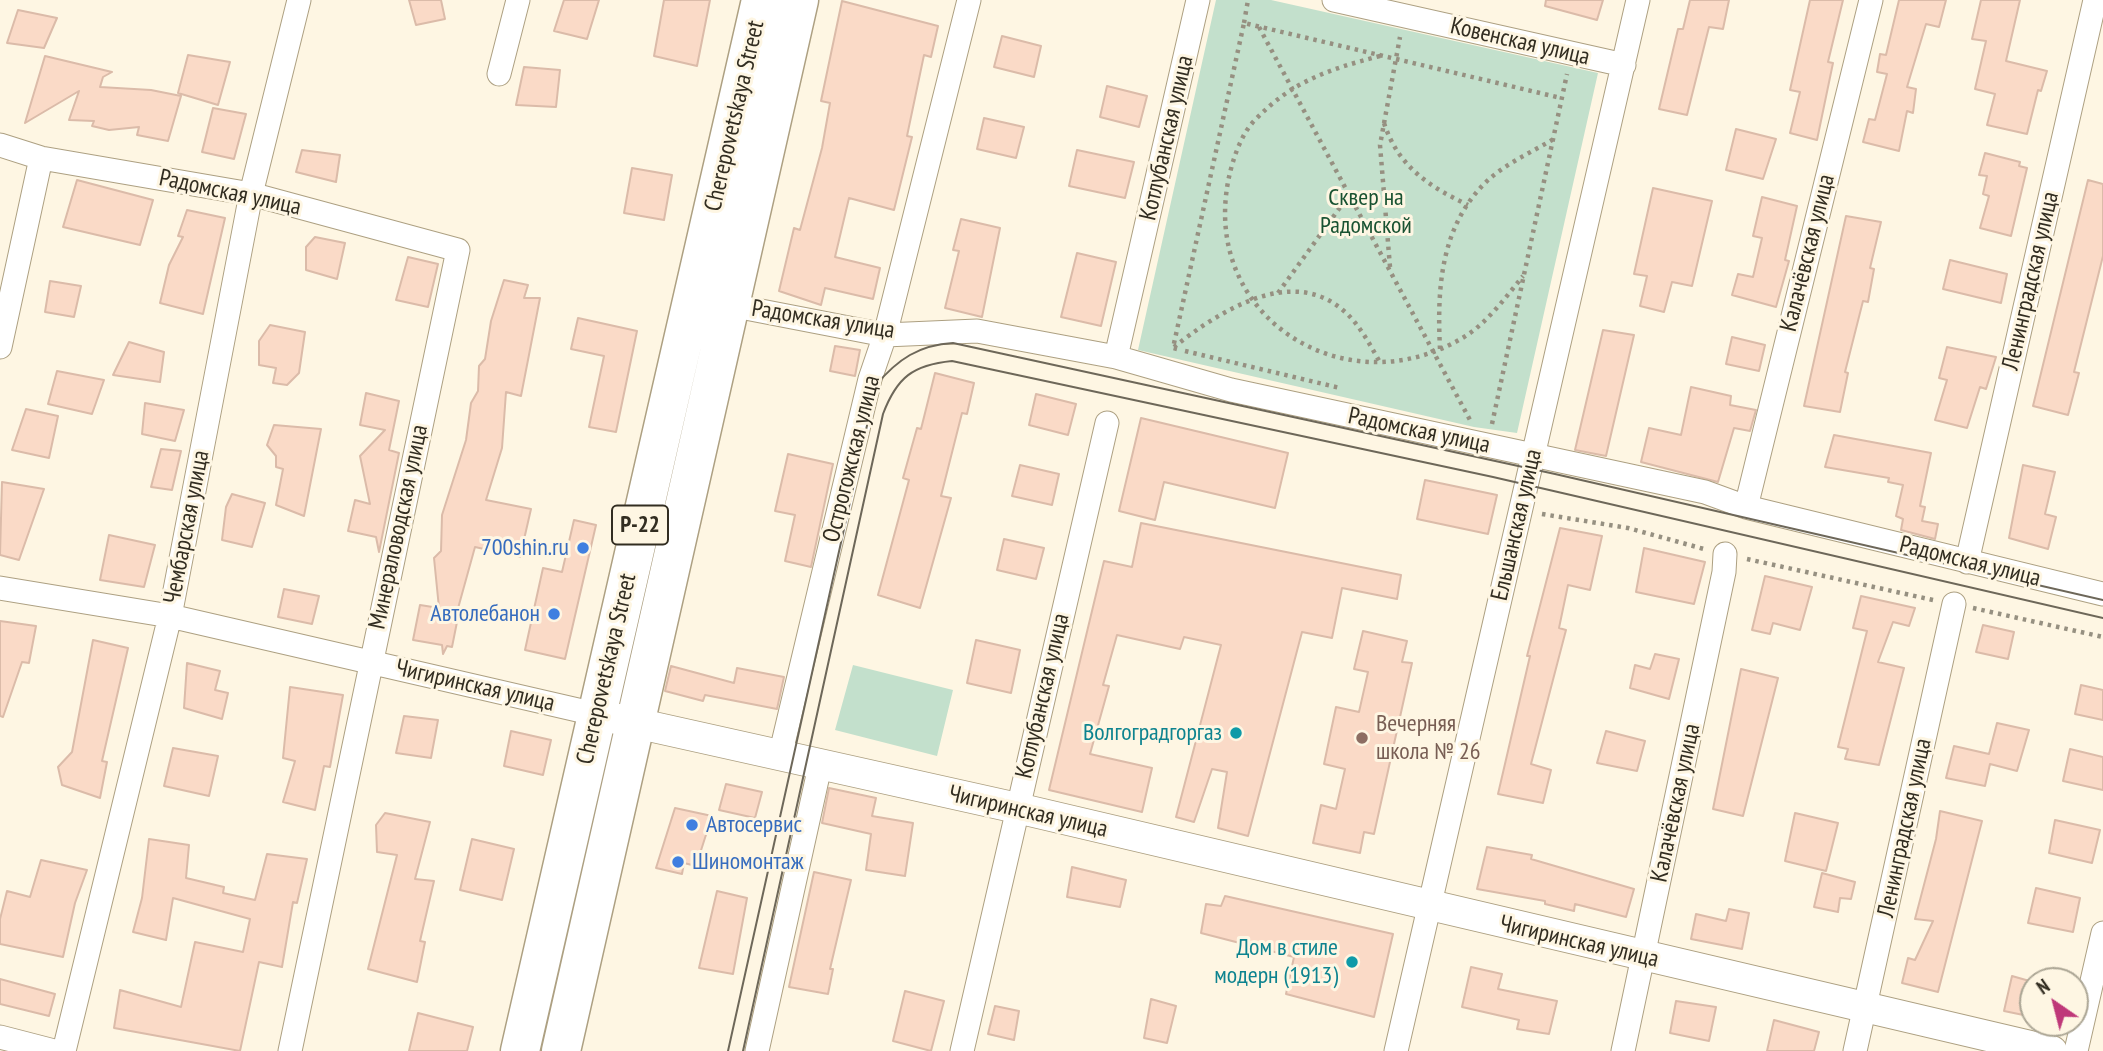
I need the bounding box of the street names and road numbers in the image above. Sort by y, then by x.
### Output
street label: Ковенская улица [1448,12,1592,72]
street label: Cherepovetskaya Street [699,18,771,214]
street label: Котлубанская улица [1134,53,1200,223]
street label: Радомская улица [156,164,304,222]
street label: Калачёвская улица [1775,171,1841,335]
street label: Ленинградская улица [1996,189,2066,373]
street label: Радомская улица [749,294,897,346]
street label: Острогожская улица [817,373,887,545]
street label: Радомская улица [1345,402,1493,460]
street label: Минераловодская улица [363,422,435,632]
street label: Ельшанская улица [1486,447,1548,603]
street label: Чембарская улица [158,448,216,606]
road number: Р-22 [612,505,668,544]
street label: Радомская улица [1897,531,2043,593]
street label: Cherepovetskaya Street [571,571,643,767]
street label: Котлубанская улица [1010,611,1076,781]
street label: Чигиринская улица [393,654,557,718]
street label: Калачёвская улица [1645,721,1707,885]
street label: Ленинградская улица [1872,736,1938,920]
street label: Чигиринская улица [946,780,1110,844]
street label: Чигиринская улица [1497,910,1661,974]

